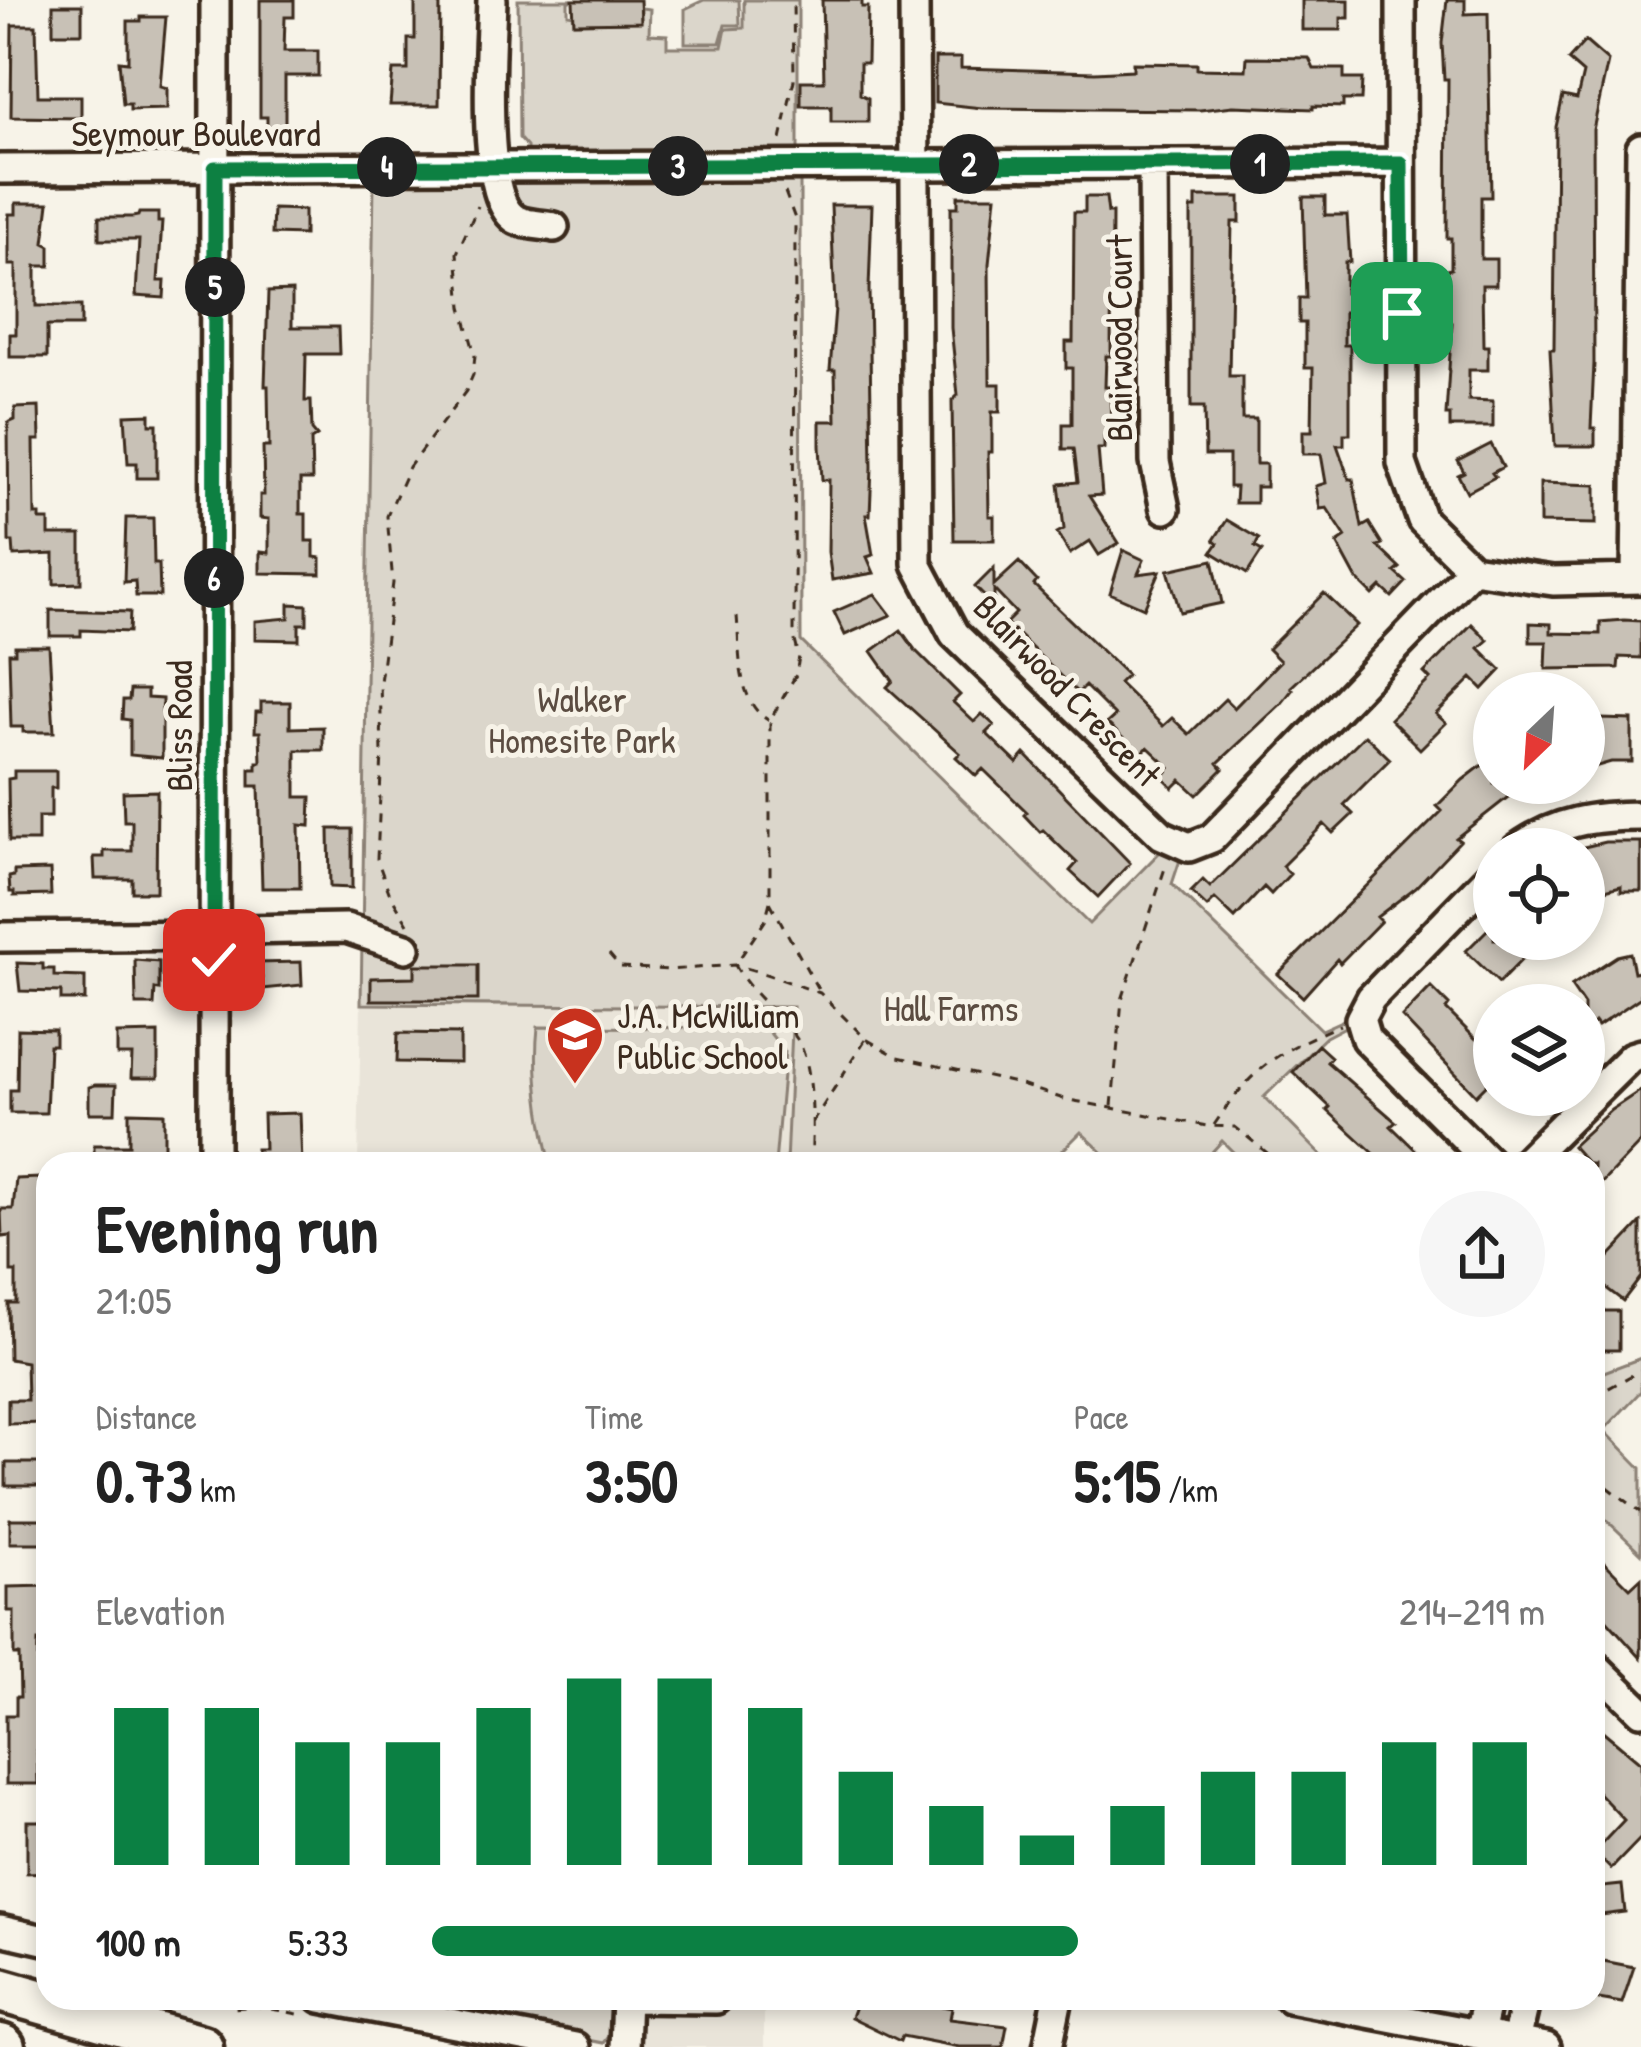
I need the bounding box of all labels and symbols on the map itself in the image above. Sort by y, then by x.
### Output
street label: Seymour Boulevard [71,108,321,157]
pin: 2 [939,134,999,194]
pin: 1 [1230,134,1290,194]
pin: 3 [648,136,708,196]
pin: 4 [357,137,417,197]
street label: Blairwood Court [1094,234,1143,441]
pin: 5 [185,257,245,317]
pin [1351,262,1453,364]
pin: 6 [184,548,244,608]
street label: Blairwood Crescent [963,583,1173,798]
street label: Bliss Road [154,661,203,791]
north arrow [1473,672,1605,804]
park label: Walker Homesite Park [488,674,676,764]
pin [163,909,265,1011]
park label: Hall Farms [884,983,1018,1032]
place label: J.A. McWilliam Public School [617,990,799,1080]
school or university icon: J.A. McWilliam Public School [544,1004,606,1086]

